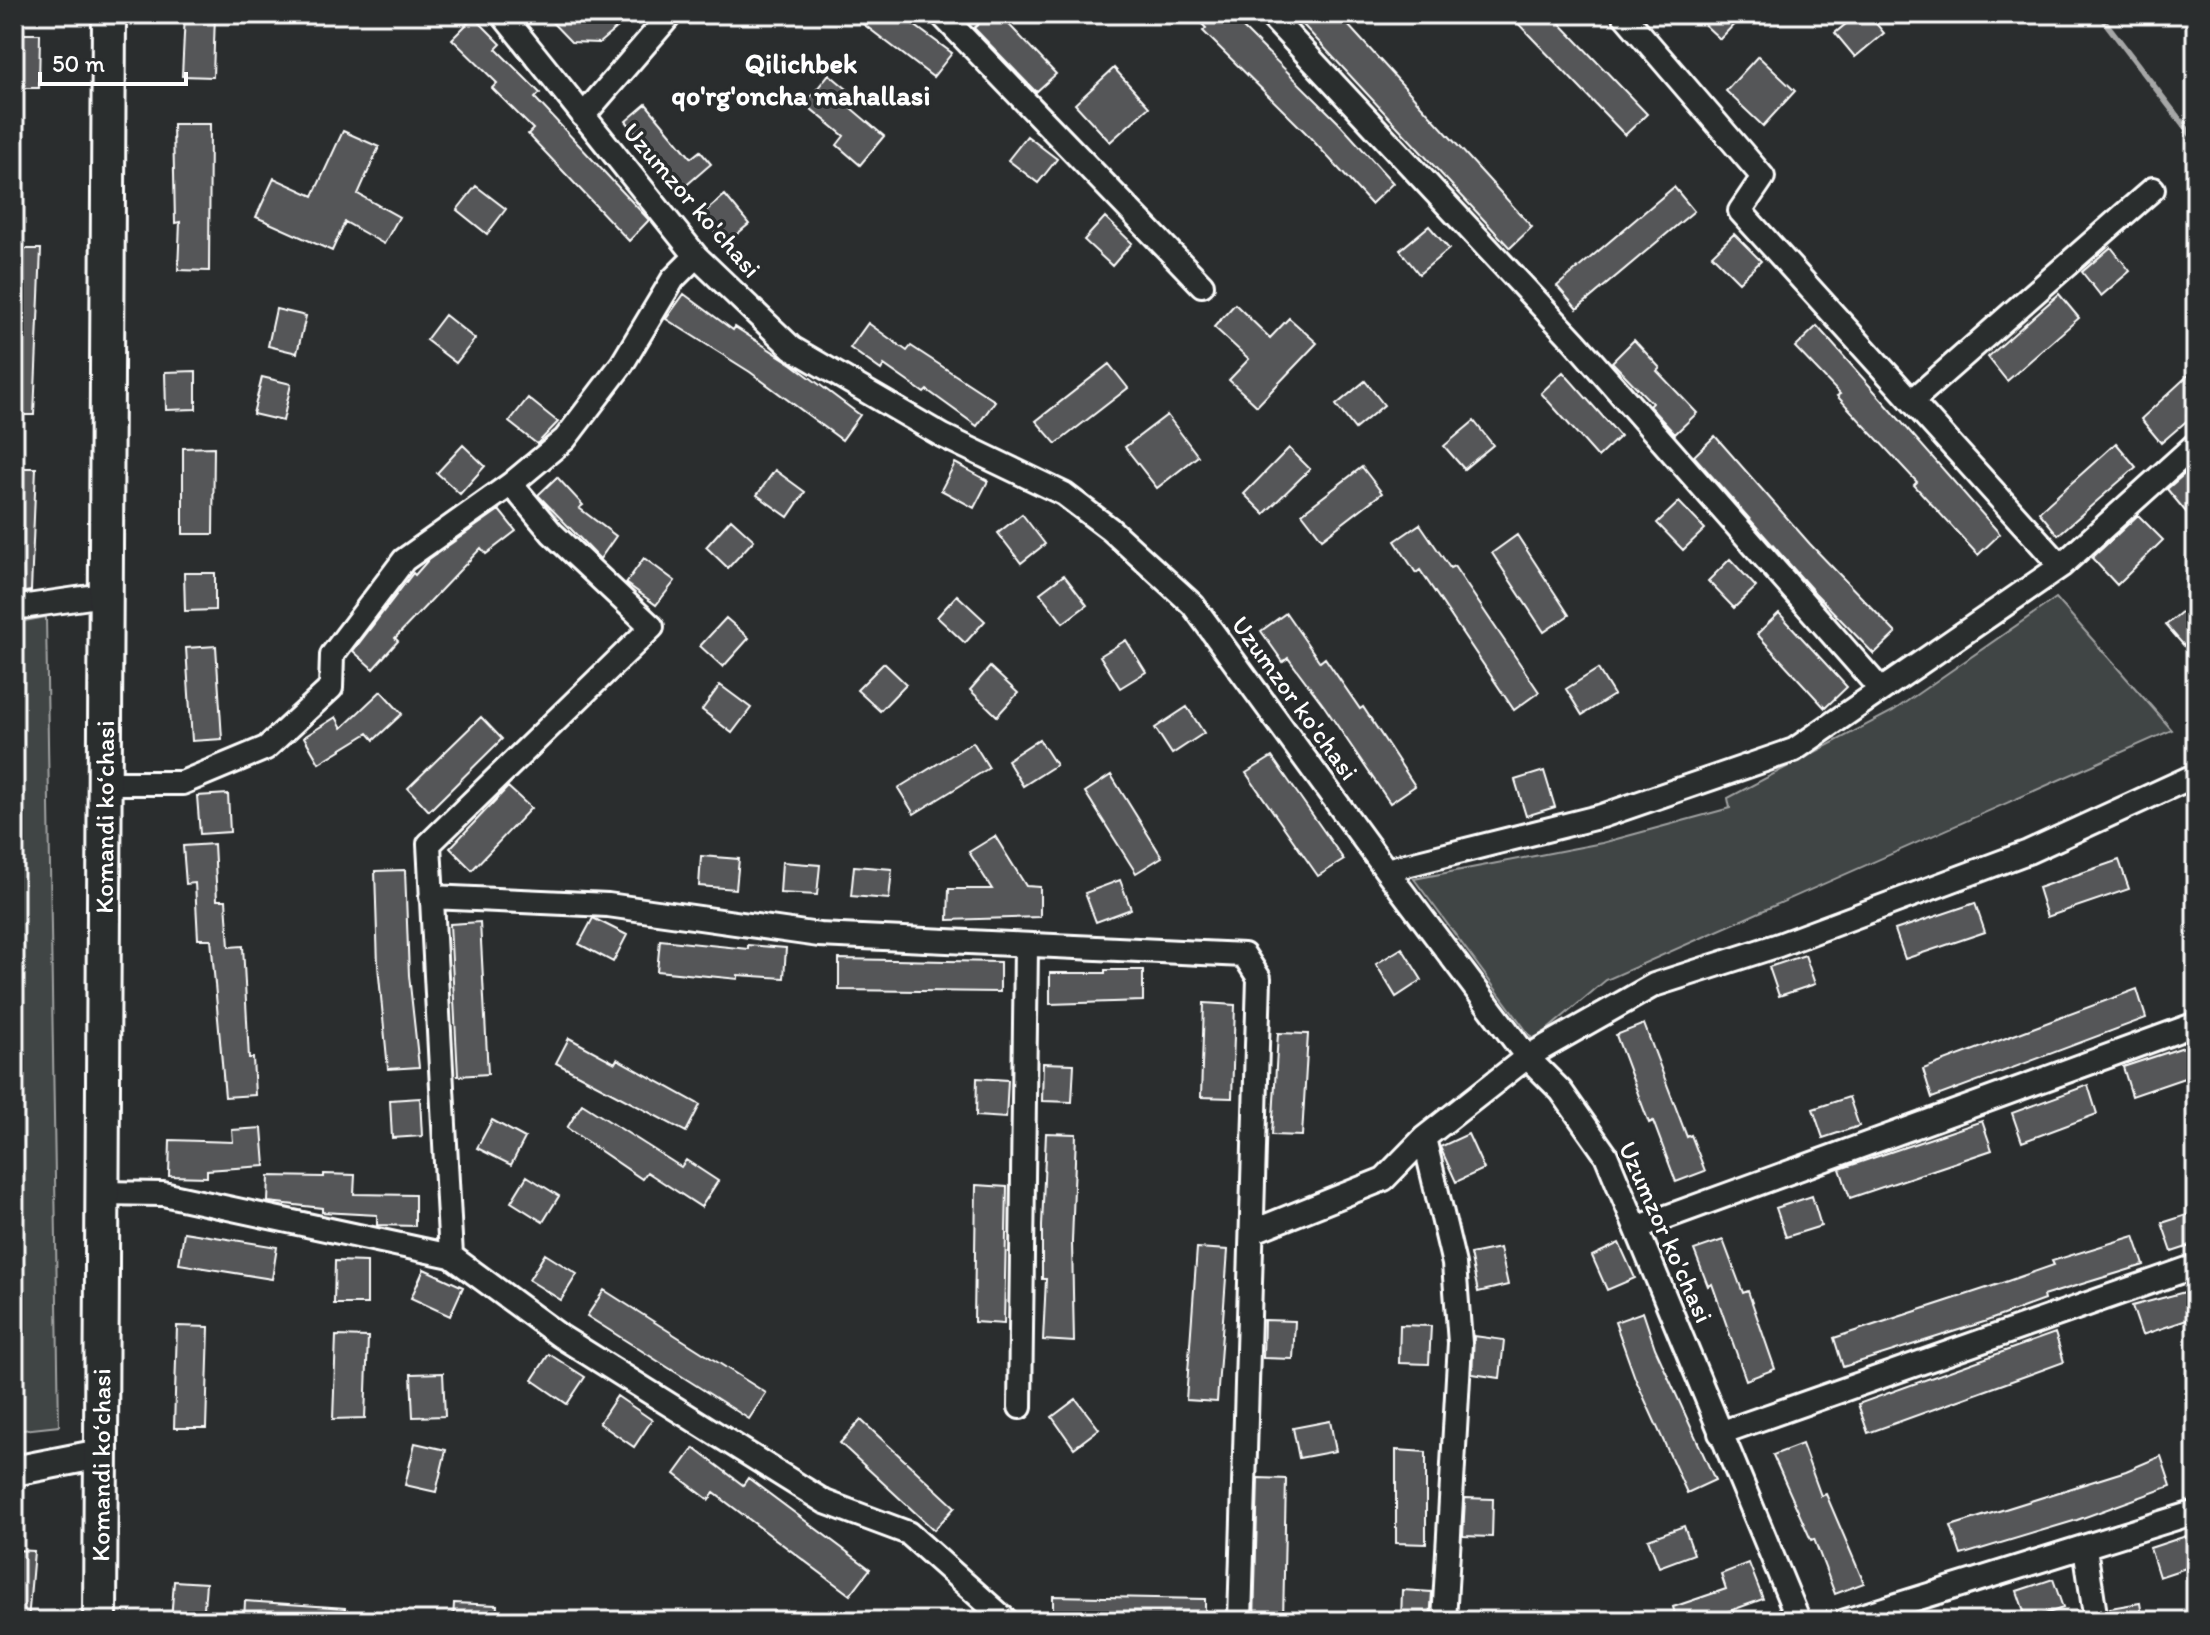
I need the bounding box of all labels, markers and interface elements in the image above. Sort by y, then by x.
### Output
scale bar [40,36,186,86]
district label: Qilichbek qo'rg'oncha mahallasi [672,46,930,112]
text: 50 m [52,49,105,78]
street label: Uzumzor ko'chasi [616,116,768,284]
street label: Uzumzor ko'chasi [1225,610,1365,786]
street label: Komandi ko‘chasi [88,720,121,914]
street label: Uzumzor ko'chasi [1612,1136,1720,1328]
street label: Komandi ko‘chasi [84,1368,117,1562]

